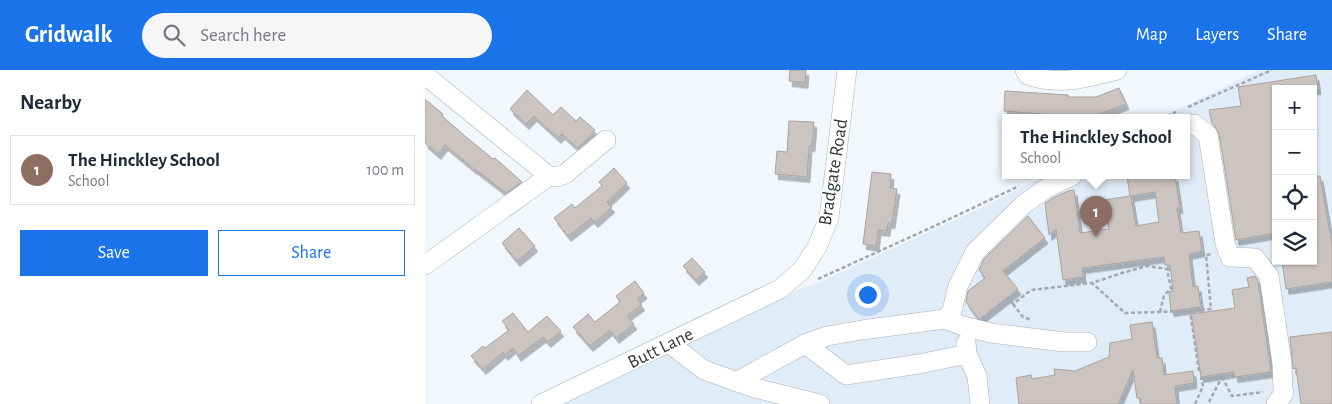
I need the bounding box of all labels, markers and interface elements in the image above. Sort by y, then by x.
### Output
search box [142,13,492,58]
icon: search [160,21,188,49]
text: Gridwalk [25,23,112,47]
text: Search here [200,26,286,45]
text: Map [1136,26,1167,44]
text: Layers [1195,26,1239,44]
text: Share [1267,26,1307,44]
map controls [1272,85,1317,265]
button: + [1272,85,1317,130]
text: Nearby [20,92,81,113]
popup [1002,114,1190,179]
street label: Bradgate Road [816,117,851,227]
text: The Hinckley School [1020,128,1172,147]
button: − [1272,130,1317,175]
text: School [1020,150,1061,166]
text: The Hinckley School [68,151,220,170]
text: 1 [34,162,40,178]
text: 100 m [366,162,404,178]
text: School [68,173,109,189]
button: locate [1272,175,1317,220]
pin: 1 [1080,196,1112,237]
button: layers [1272,220,1317,265]
button: Save [20,230,208,276]
button: Share [218,230,405,276]
your location [855,282,881,308]
street label: Butt Lane [625,324,696,372]

